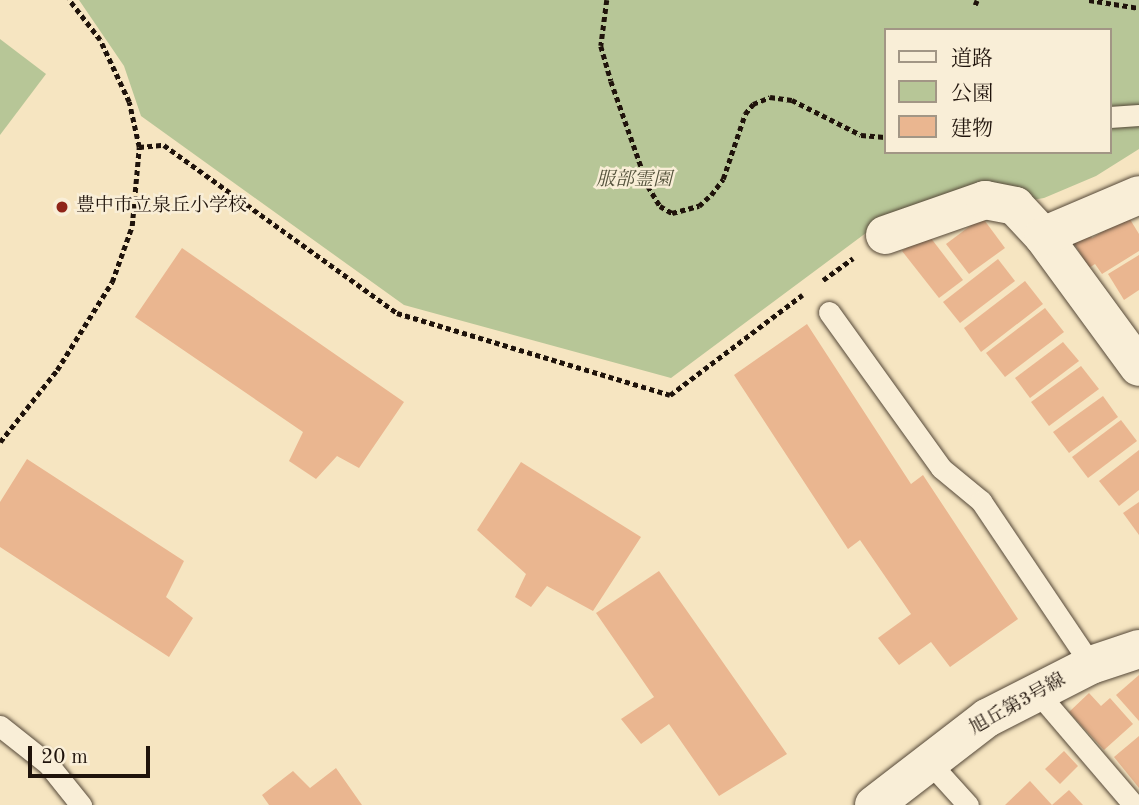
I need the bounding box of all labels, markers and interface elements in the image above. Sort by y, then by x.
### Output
legend [884,28,1111,154]
text: 道路 [951,49,993,70]
text: 公園 [951,84,993,105]
text: 建物 [951,119,993,140]
park label: 服部霊園 [596,170,672,192]
place label: 豊中市立泉丘小学校 [76,196,247,218]
marker: 豊中市立泉丘小学校 [54,199,70,215]
street label: 旭丘第3号線 [966,669,1070,741]
scale bar [32,732,154,776]
text: 20 m [41,747,88,768]

